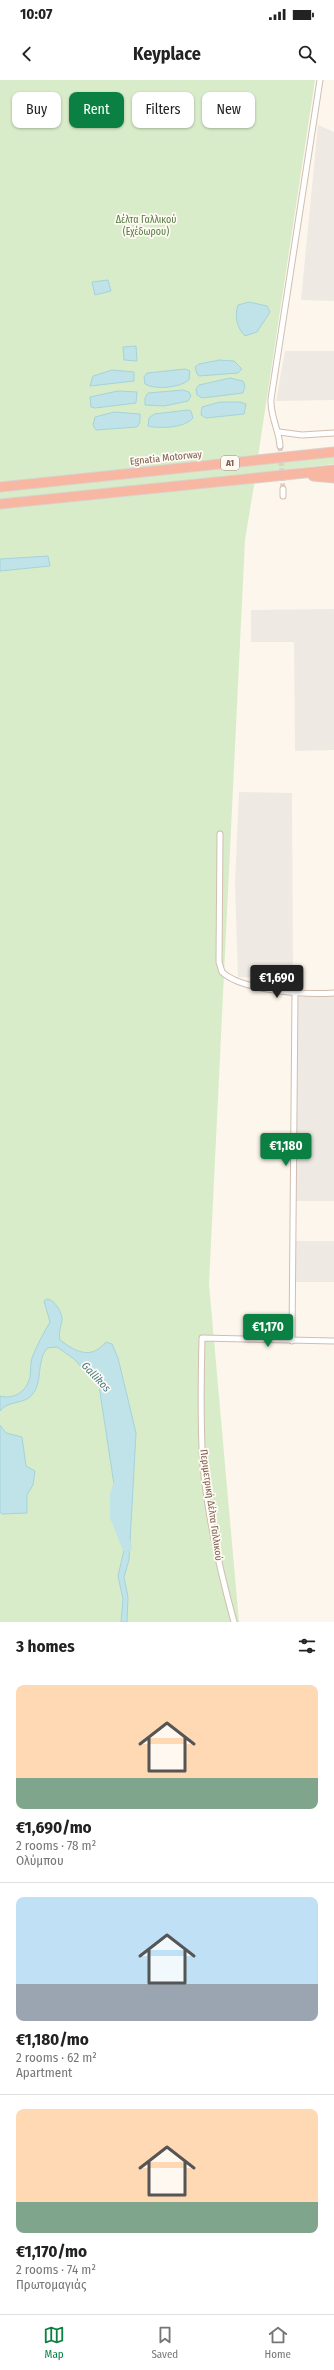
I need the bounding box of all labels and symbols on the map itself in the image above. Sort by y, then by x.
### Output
park label: Δέλτα Γαλλικού (Εχέδωρου) [116,213,176,238]
street label: Egnatia Motorway [129,448,203,468]
road number: Α1 [221,456,239,470]
pin: €1,690 [244,965,310,999]
pin: €1,180 [253,1133,319,1167]
pin: €1,170 [235,1314,301,1348]
water label: Gallikos [79,1359,113,1395]
street label: Περιμετρική Δέλτα Γαλλικού [197,1448,226,1561]

